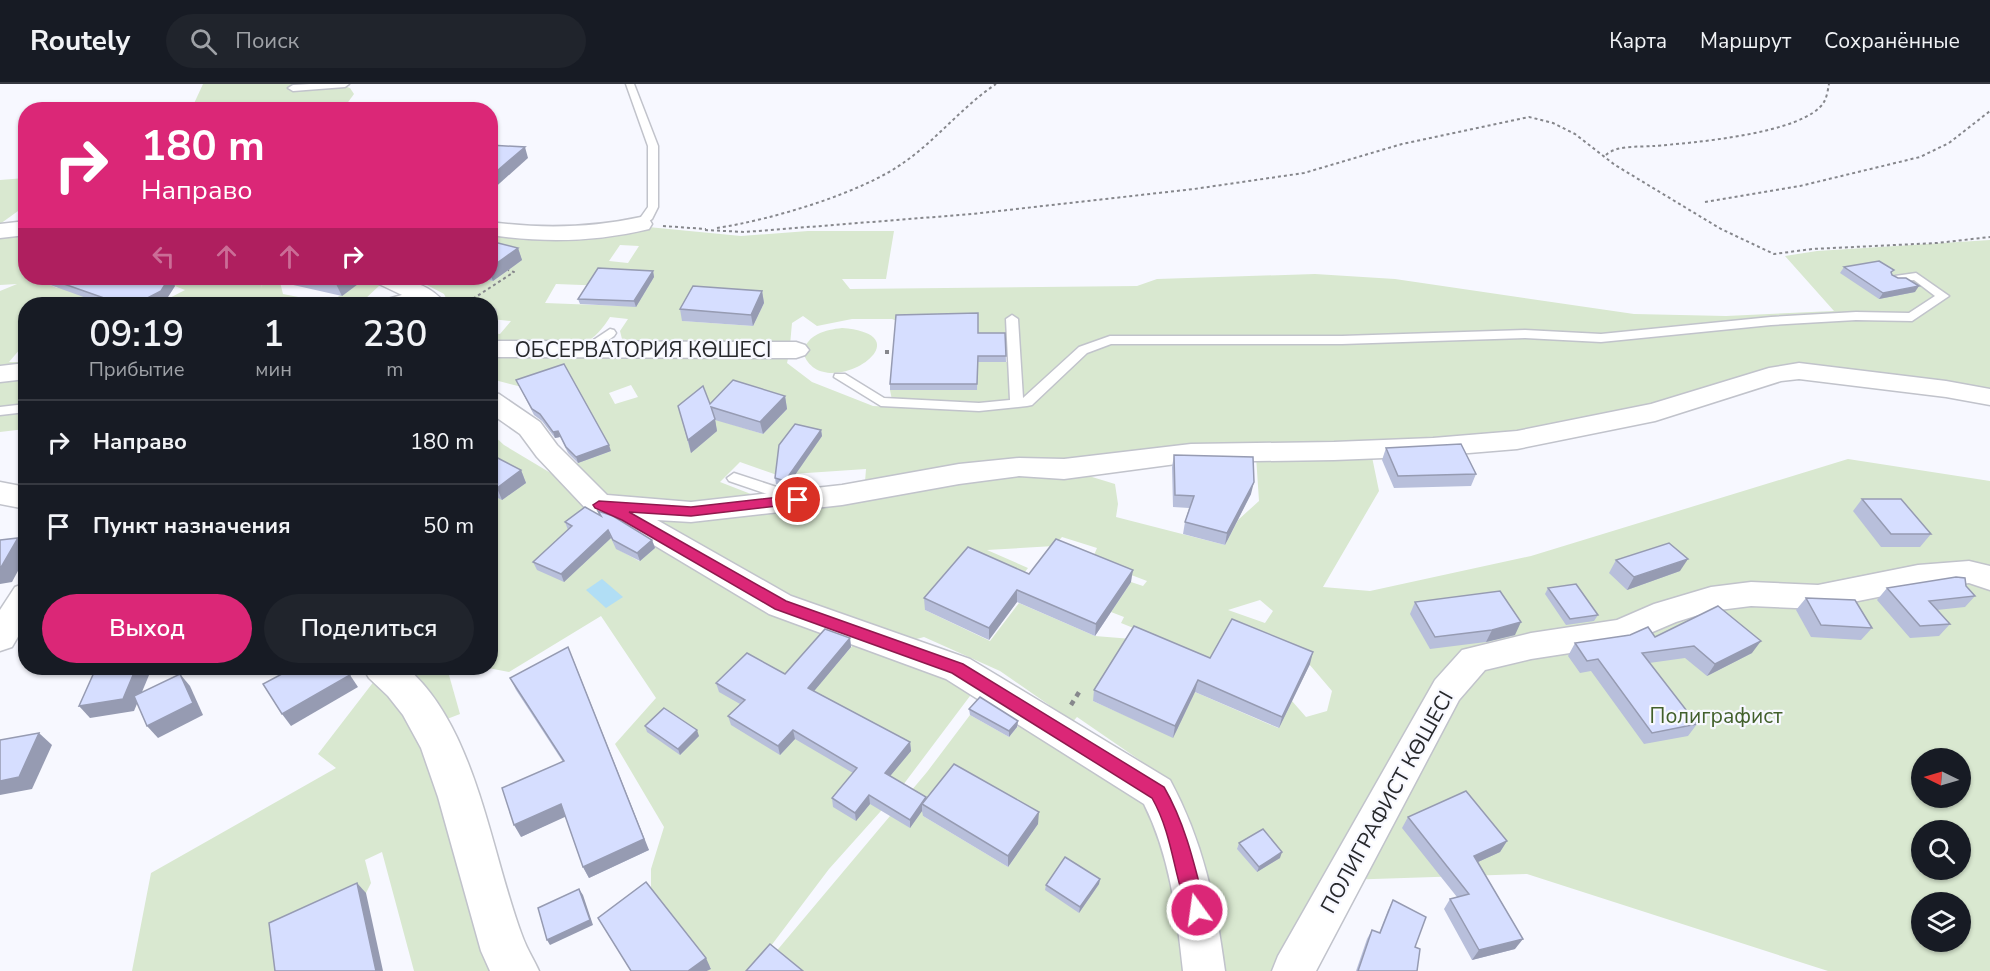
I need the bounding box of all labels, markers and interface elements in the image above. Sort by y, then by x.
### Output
search box [166,14,586,68]
text: Routely [30,22,130,60]
icon: search [187,25,220,58]
text: Поиск [235,26,299,56]
text: Карта [1609,27,1667,55]
text: Маршрут [1700,27,1791,55]
text: Сохранённые [1824,27,1960,55]
text: 180 m [141,118,265,175]
icon: right [42,126,120,204]
text: Направо [141,172,252,209]
icon: left [147,240,180,273]
icon: ahead [210,240,243,273]
icon: ahead [273,240,306,273]
icon: right [336,240,369,273]
text: 09:19 [89,310,184,359]
text: 1 [263,310,284,359]
text: 230 [363,310,427,359]
street label: ОБСЕРВАТОРИЯ КӨШЕСІ [515,336,771,364]
text: Прибытие [89,356,185,383]
text: мин [255,356,292,383]
text: m [386,356,403,383]
icon: right [42,426,75,459]
text: Направо [93,427,187,457]
text: 180 m [410,427,474,457]
pin [772,474,823,525]
icon: arrive [781,483,814,516]
icon: arrive [42,510,75,543]
text: Пункт назначения [93,511,291,541]
text: 50 m [423,511,474,541]
button: Выход [42,594,252,663]
button: Поделиться [264,594,474,663]
street label: ПОЛИГРАФИСТ КӨШЕСІ [1314,686,1460,918]
park label: Полиграфист [1650,702,1783,730]
north arrow [1911,748,1971,808]
map controls [1911,748,1971,952]
button: search [1911,820,1971,880]
position arrow [1165,878,1229,942]
button: layers [1911,892,1971,952]

